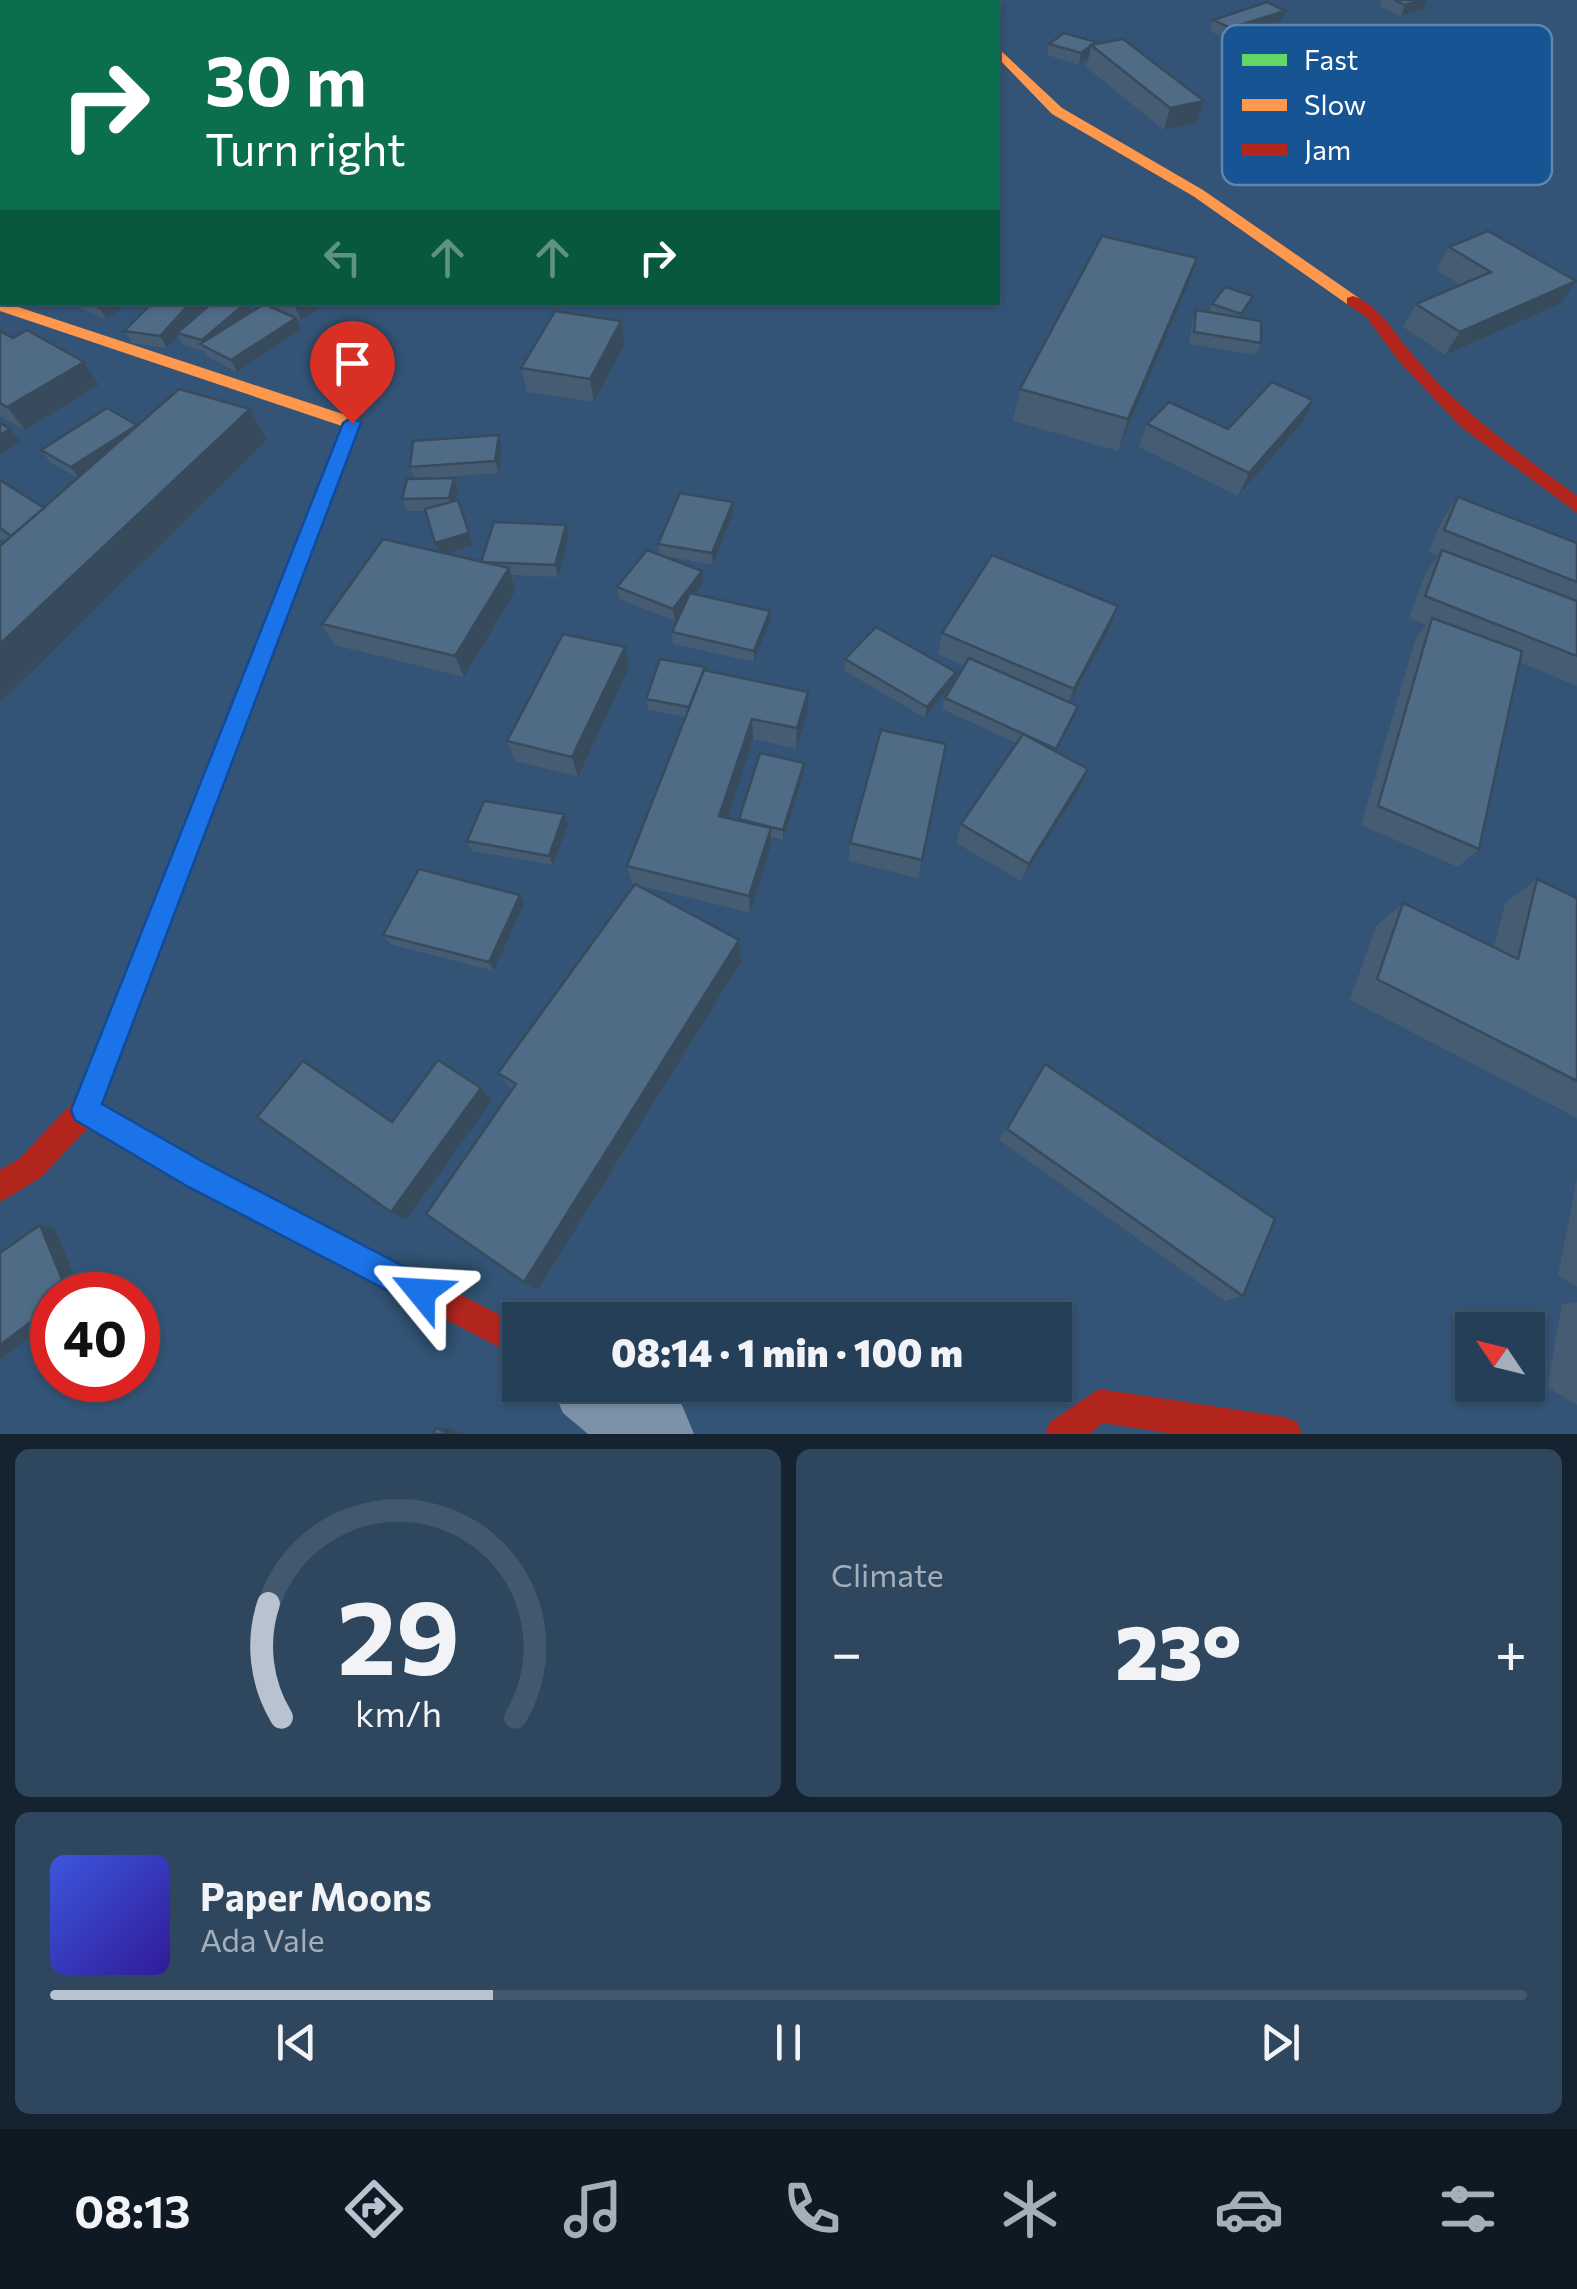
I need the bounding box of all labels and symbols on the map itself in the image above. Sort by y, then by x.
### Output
legend [1222,25,1552,185]
text: Fast [1304,42,1358,76]
text: Slow [1304,87,1366,121]
text: Jam [1304,132,1351,166]
pin [310,321,395,424]
position arrow [369,1240,473,1344]
speed limit sign: 40 [30,1272,160,1402]
north arrow [1455,1312,1545,1402]

